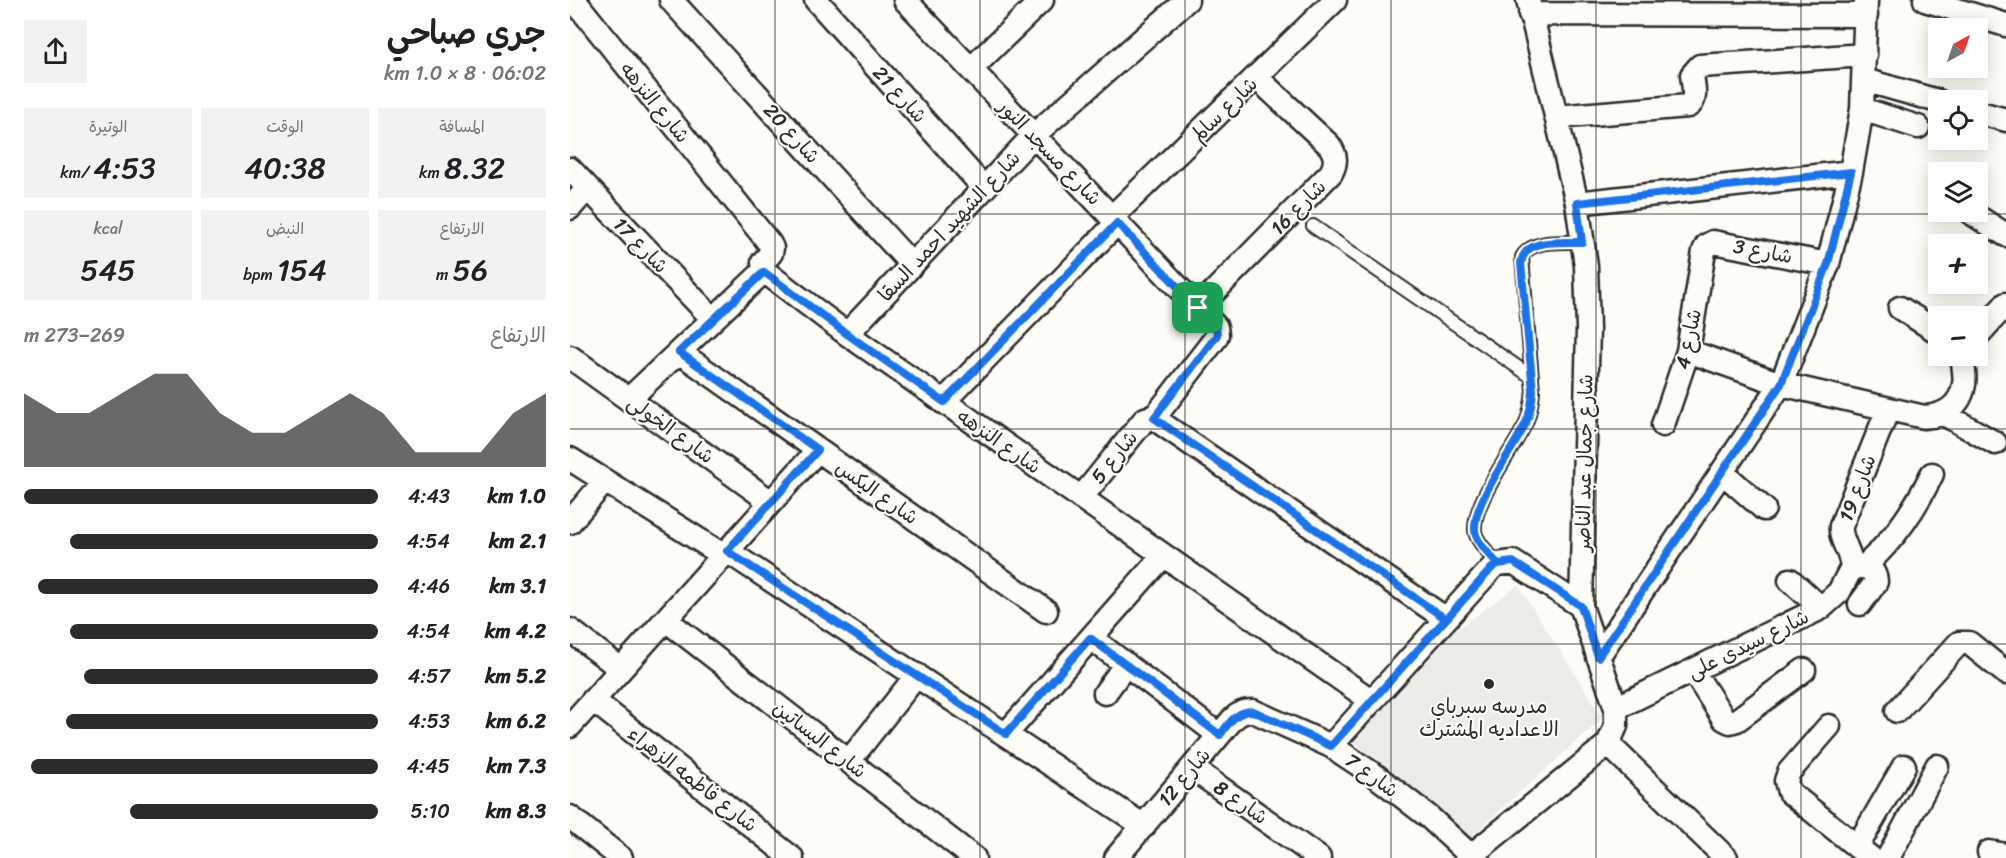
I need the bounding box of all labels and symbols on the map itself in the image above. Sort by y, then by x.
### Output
north arrow [1928,18,1988,78]
street label: شارع النزهه [610,54,699,151]
street label: شارع 21 [864,57,936,132]
street label: شارع سالم [1182,68,1266,151]
street label: شارع مسجد النور [988,89,1110,214]
street label: شارع 20 [754,95,829,172]
street label: شارع الشهيد احمد السقا [869,142,1029,310]
street label: شارع 16 [1262,171,1335,244]
street label: شارع 17 [604,209,677,282]
street label: شارع 3 [1730,229,1795,274]
pin [1172,282,1223,333]
street label: شارع 4 [1665,306,1712,373]
street label: شارع جمال عبد الناصر [1565,374,1604,554]
street label: شارع الخولى [620,386,722,473]
street label: شارع النزهه [949,399,1049,484]
street label: شارع 5 [1082,423,1147,492]
street label: شارع 19 [1829,450,1886,527]
street label: شارع اليكس [828,451,926,534]
street label: شارع سيدى على [1681,600,1815,689]
marker: مدرسه سبرباي الاعداديه المشترك [1482,677,1496,691]
place label: مدرسه سبرباي الاعداديه المشترك [1419,689,1559,747]
street label: شارع البساتين [765,691,875,788]
street label: شارع فاطمه الزهراء [620,717,766,842]
street label: شارع 12 [1149,740,1220,815]
street label: شارع 7 [1337,744,1406,807]
street label: شارع 8 [1206,771,1276,834]

